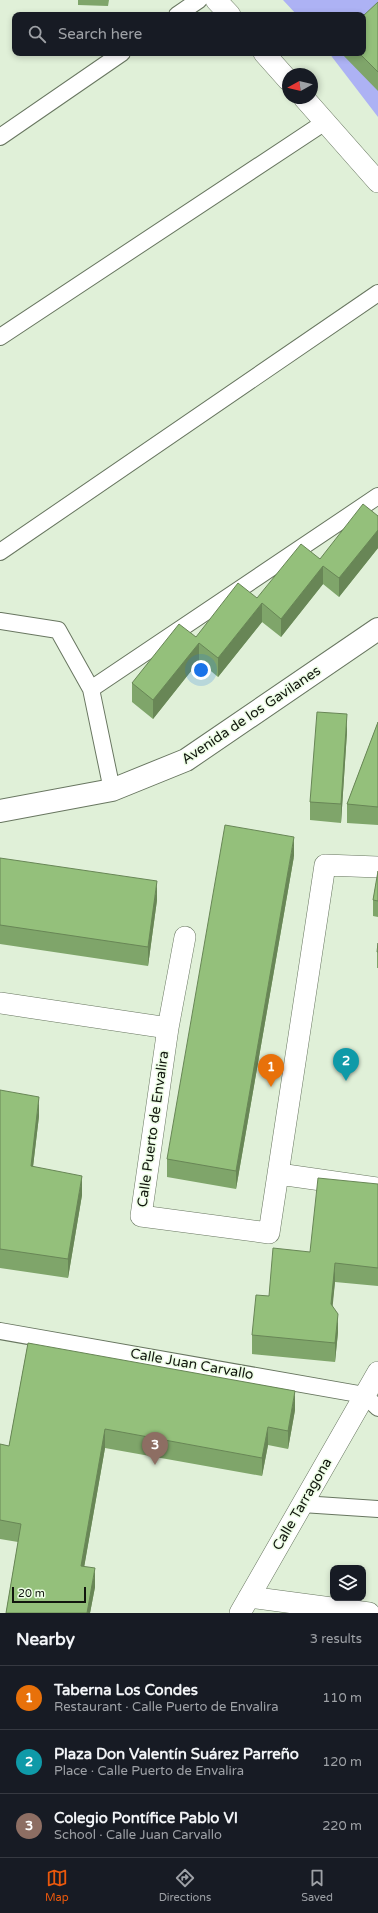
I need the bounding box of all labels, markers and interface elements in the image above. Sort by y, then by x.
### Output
search box [12,12,366,56]
icon: search [26,23,48,45]
text: Search here [58,25,142,43]
north arrow [282,68,318,104]
your location [191,660,211,680]
street label: Avenida de los Gavilanes [178,662,324,768]
pin: 2 [333,1048,359,1081]
street label: Calle Puerto de Envalira [134,1050,172,1208]
pin: 1 [258,1054,284,1087]
street label: Calle Juan Carvallo [129,1345,255,1383]
pin: 3 [142,1432,168,1465]
street label: Calle Tarragona [269,1455,335,1553]
map controls [330,1565,366,1601]
button: layers [330,1565,366,1601]
scale bar [12,1585,86,1604]
text: 20 m [18,1587,45,1600]
text: Nearby [16,1629,75,1650]
text: 3 results [310,1631,362,1647]
text: Taberna Los Condes [54,1681,198,1699]
text: 1 [25,1690,33,1706]
text: 110 m [322,1690,362,1706]
text: Restaurant · Calle Puerto de Envalira [54,1699,279,1715]
text: Plaza Don Valentín Suárez Parreño [54,1745,299,1763]
text: 2 [25,1754,33,1770]
text: 120 m [322,1754,362,1770]
text: Place · Calle Puerto de Envalira [54,1763,244,1779]
text: Colegio Pontífice Pablo VI [54,1809,238,1827]
text: 3 [25,1818,33,1834]
text: 220 m [322,1818,362,1834]
text: School · Calle Juan Carvallo [54,1827,222,1843]
tab: Map [45,1867,69,1904]
tab: Directions [159,1867,211,1904]
tab: Saved [301,1867,333,1904]

